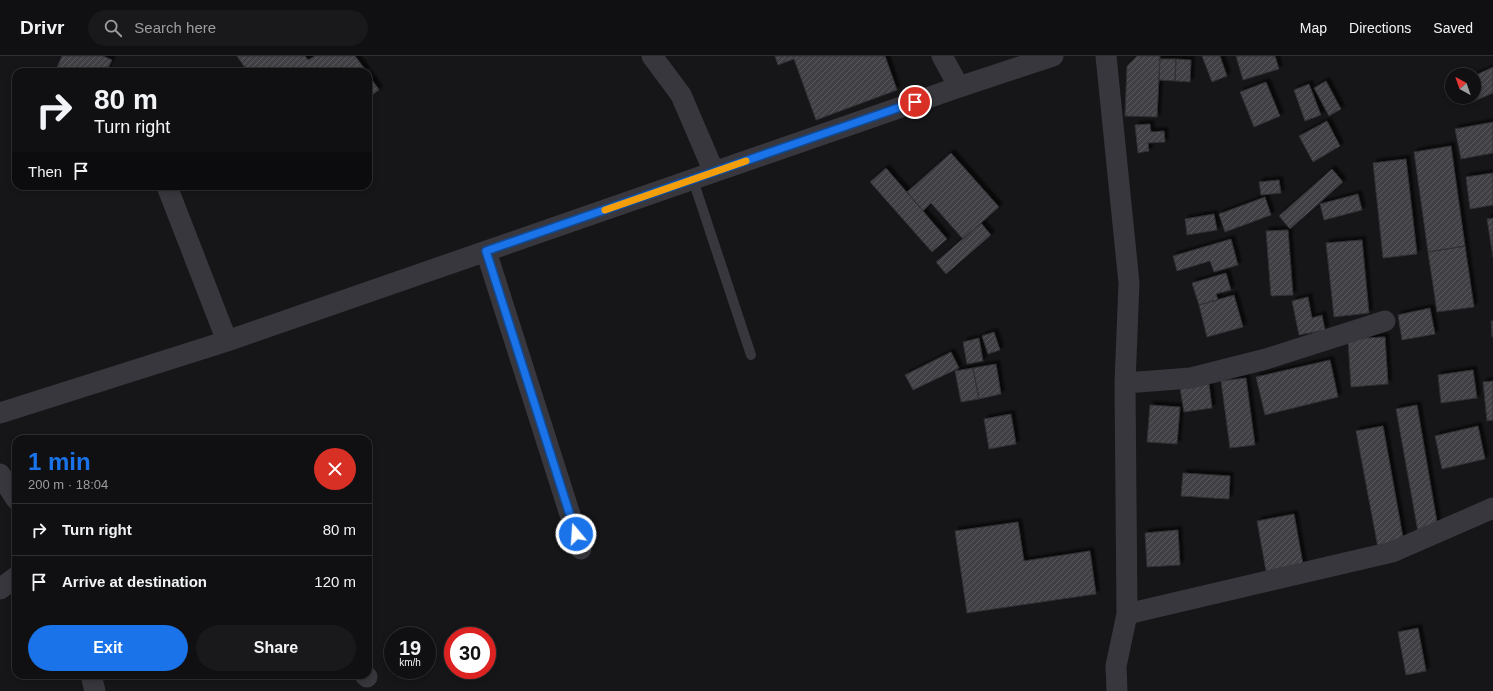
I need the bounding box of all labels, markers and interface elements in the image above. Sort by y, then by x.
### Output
search box [88,10,368,46]
text: Drivr [20,17,64,38]
icon: search [102,17,124,39]
text: Search here [134,19,216,36]
text: Map [1300,20,1327,36]
text: Directions [1349,20,1411,36]
text: Saved [1433,20,1473,36]
north arrow [1445,68,1481,104]
map controls [1445,68,1481,104]
icon: right [28,84,80,136]
text: 80 m [94,84,158,115]
pin [898,85,932,119]
icon: arrive [904,91,926,113]
text: Turn right [94,117,170,137]
icon: arrive [70,160,92,182]
text: Then [28,163,62,180]
text: 1 min [28,448,91,475]
button: close [314,448,356,490]
text: 200 m · 18:04 [28,477,108,492]
position arrow [555,513,597,555]
icon: right [28,519,50,541]
text: Turn right [62,521,132,538]
text: 80 m [323,521,356,538]
icon: arrive [28,571,50,593]
text: Arrive at destination [62,573,207,590]
text: 120 m [314,573,356,590]
button: Exit [28,625,188,671]
button: Share [196,625,356,671]
speed limit sign: 30 [444,627,496,679]
text: 19 [399,637,421,659]
text: km/h [399,657,421,668]

